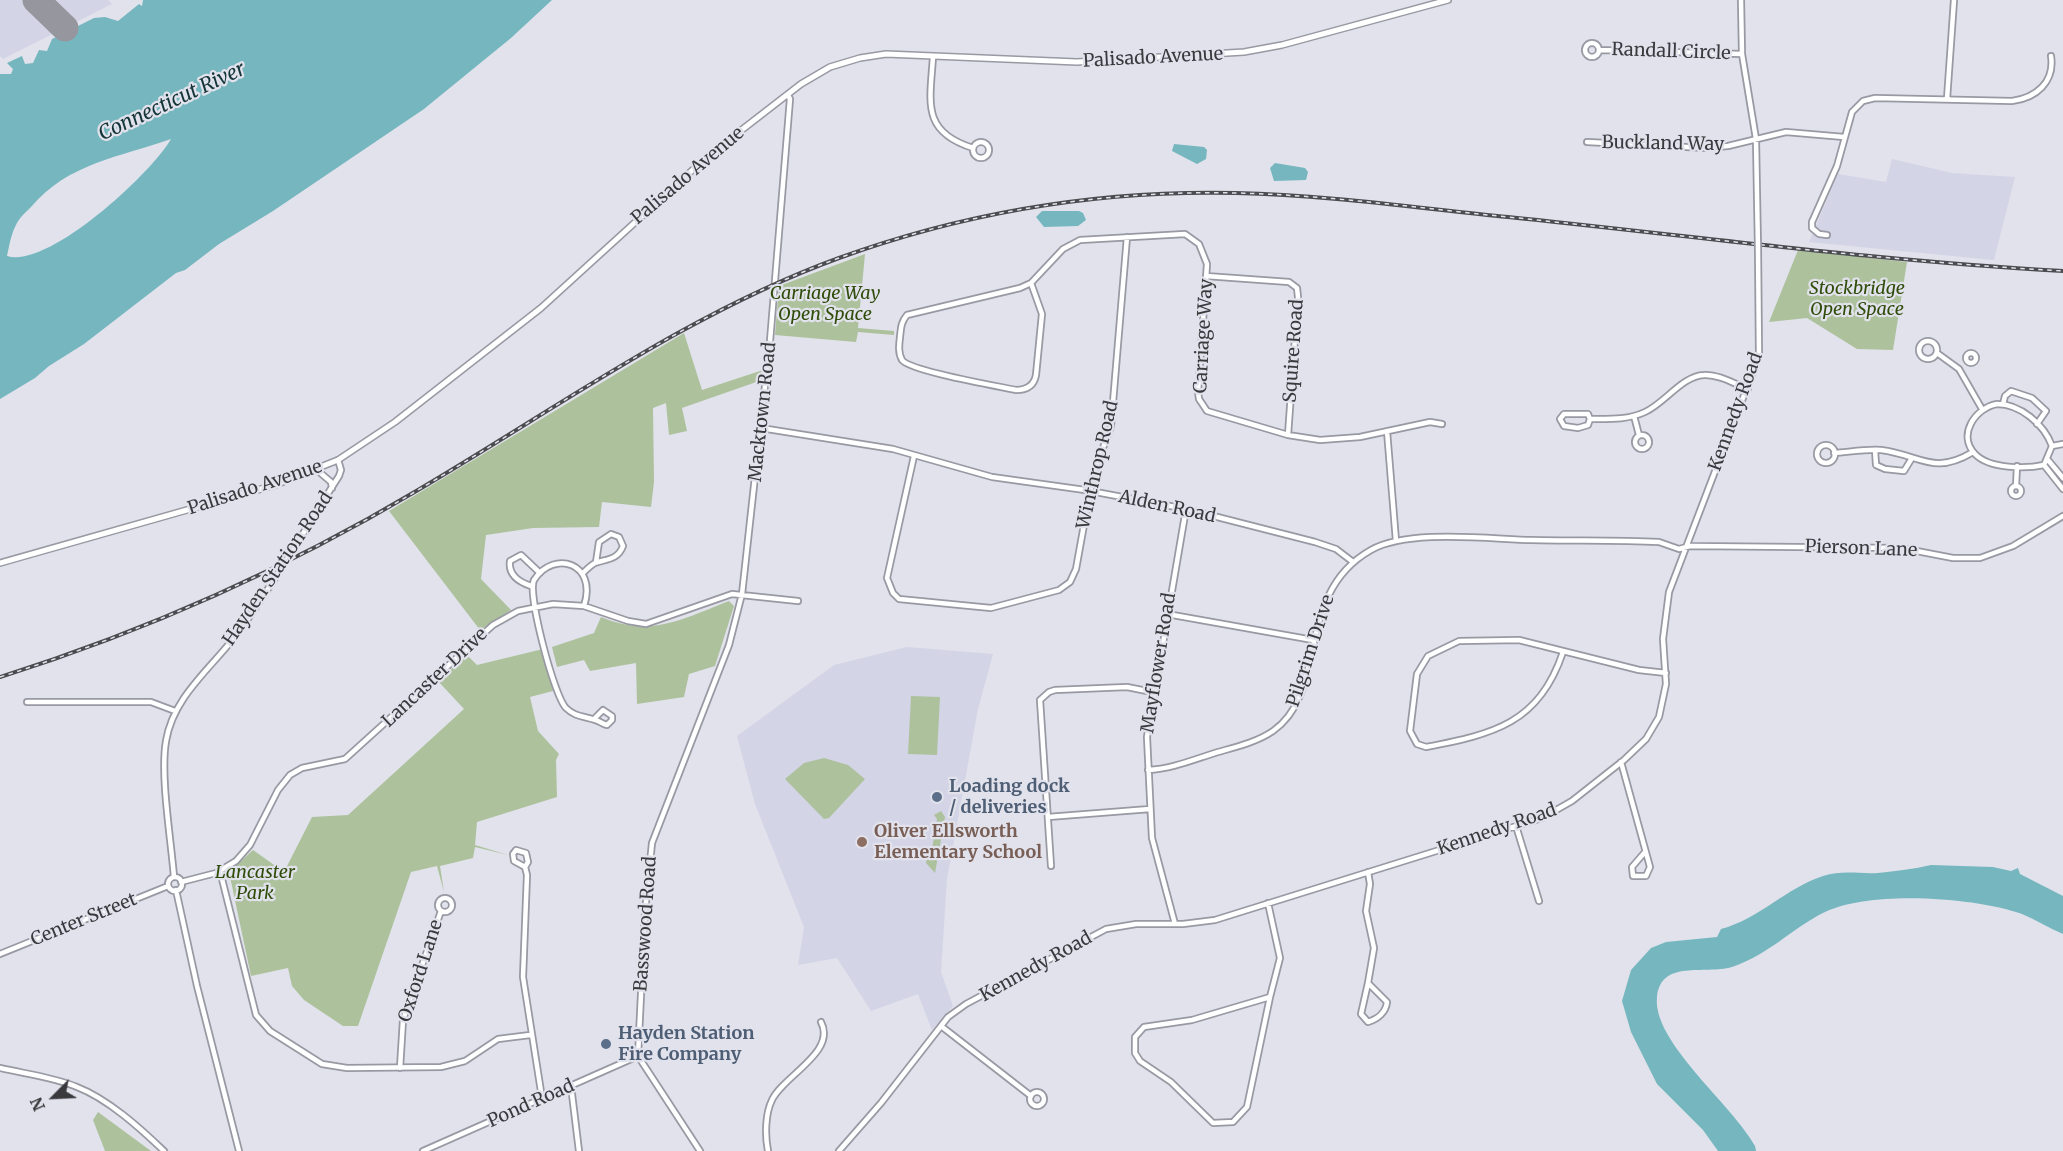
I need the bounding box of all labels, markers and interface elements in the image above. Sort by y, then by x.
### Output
street label: Randall Circle [1611,39,1731,65]
street label: Palisado Avenue [1082,44,1224,72]
water label: Connecticut River [95,58,249,146]
street label: Palisado Avenue [627,123,749,229]
street label: Buckland Way [1601,132,1725,156]
street label: Carriage Way [1190,278,1218,394]
park label: Stockbridge Open Space [1809,278,1905,320]
park label: Carriage Way Open Space [770,283,880,326]
street label: Squire Road [1280,299,1308,403]
street label: Macktown Road [745,341,781,483]
street label: Kennedy Road [1705,350,1767,474]
street label: Winthrop Road [1073,399,1123,531]
street label: Palisado Avenue [185,456,325,520]
street label: Alden Road [1116,486,1218,528]
street label: Hayden Station Road [218,488,338,650]
street label: Pierson Lane [1804,536,1918,562]
street label: Mayflower Road [1137,591,1181,735]
street label: Pilgrim Drive [1283,592,1339,710]
street label: Lancaster Drive [378,624,492,732]
place label: Loading dock / deliveries [949,776,1070,818]
marker: Loading dock / deliveries [930,790,944,804]
street label: Kennedy Road [1435,799,1559,861]
place label: Oliver Ellsworth Elementary School [874,821,1042,864]
marker: Oliver Ellsworth Elementary School [855,835,869,849]
street label: Basswood Road [630,856,662,992]
park label: Lancaster Park [215,862,295,904]
street label: Center Street [28,889,140,951]
street label: Oxford Lane [394,917,448,1025]
street label: Kennedy Road [976,927,1096,1007]
place label: Hayden Station Fire Company [618,1023,754,1066]
marker: Hayden Station Fire Company [599,1037,613,1051]
north arrow [24,1067,84,1127]
street label: Pond Road [484,1075,578,1133]
text: N [26,1094,49,1114]

